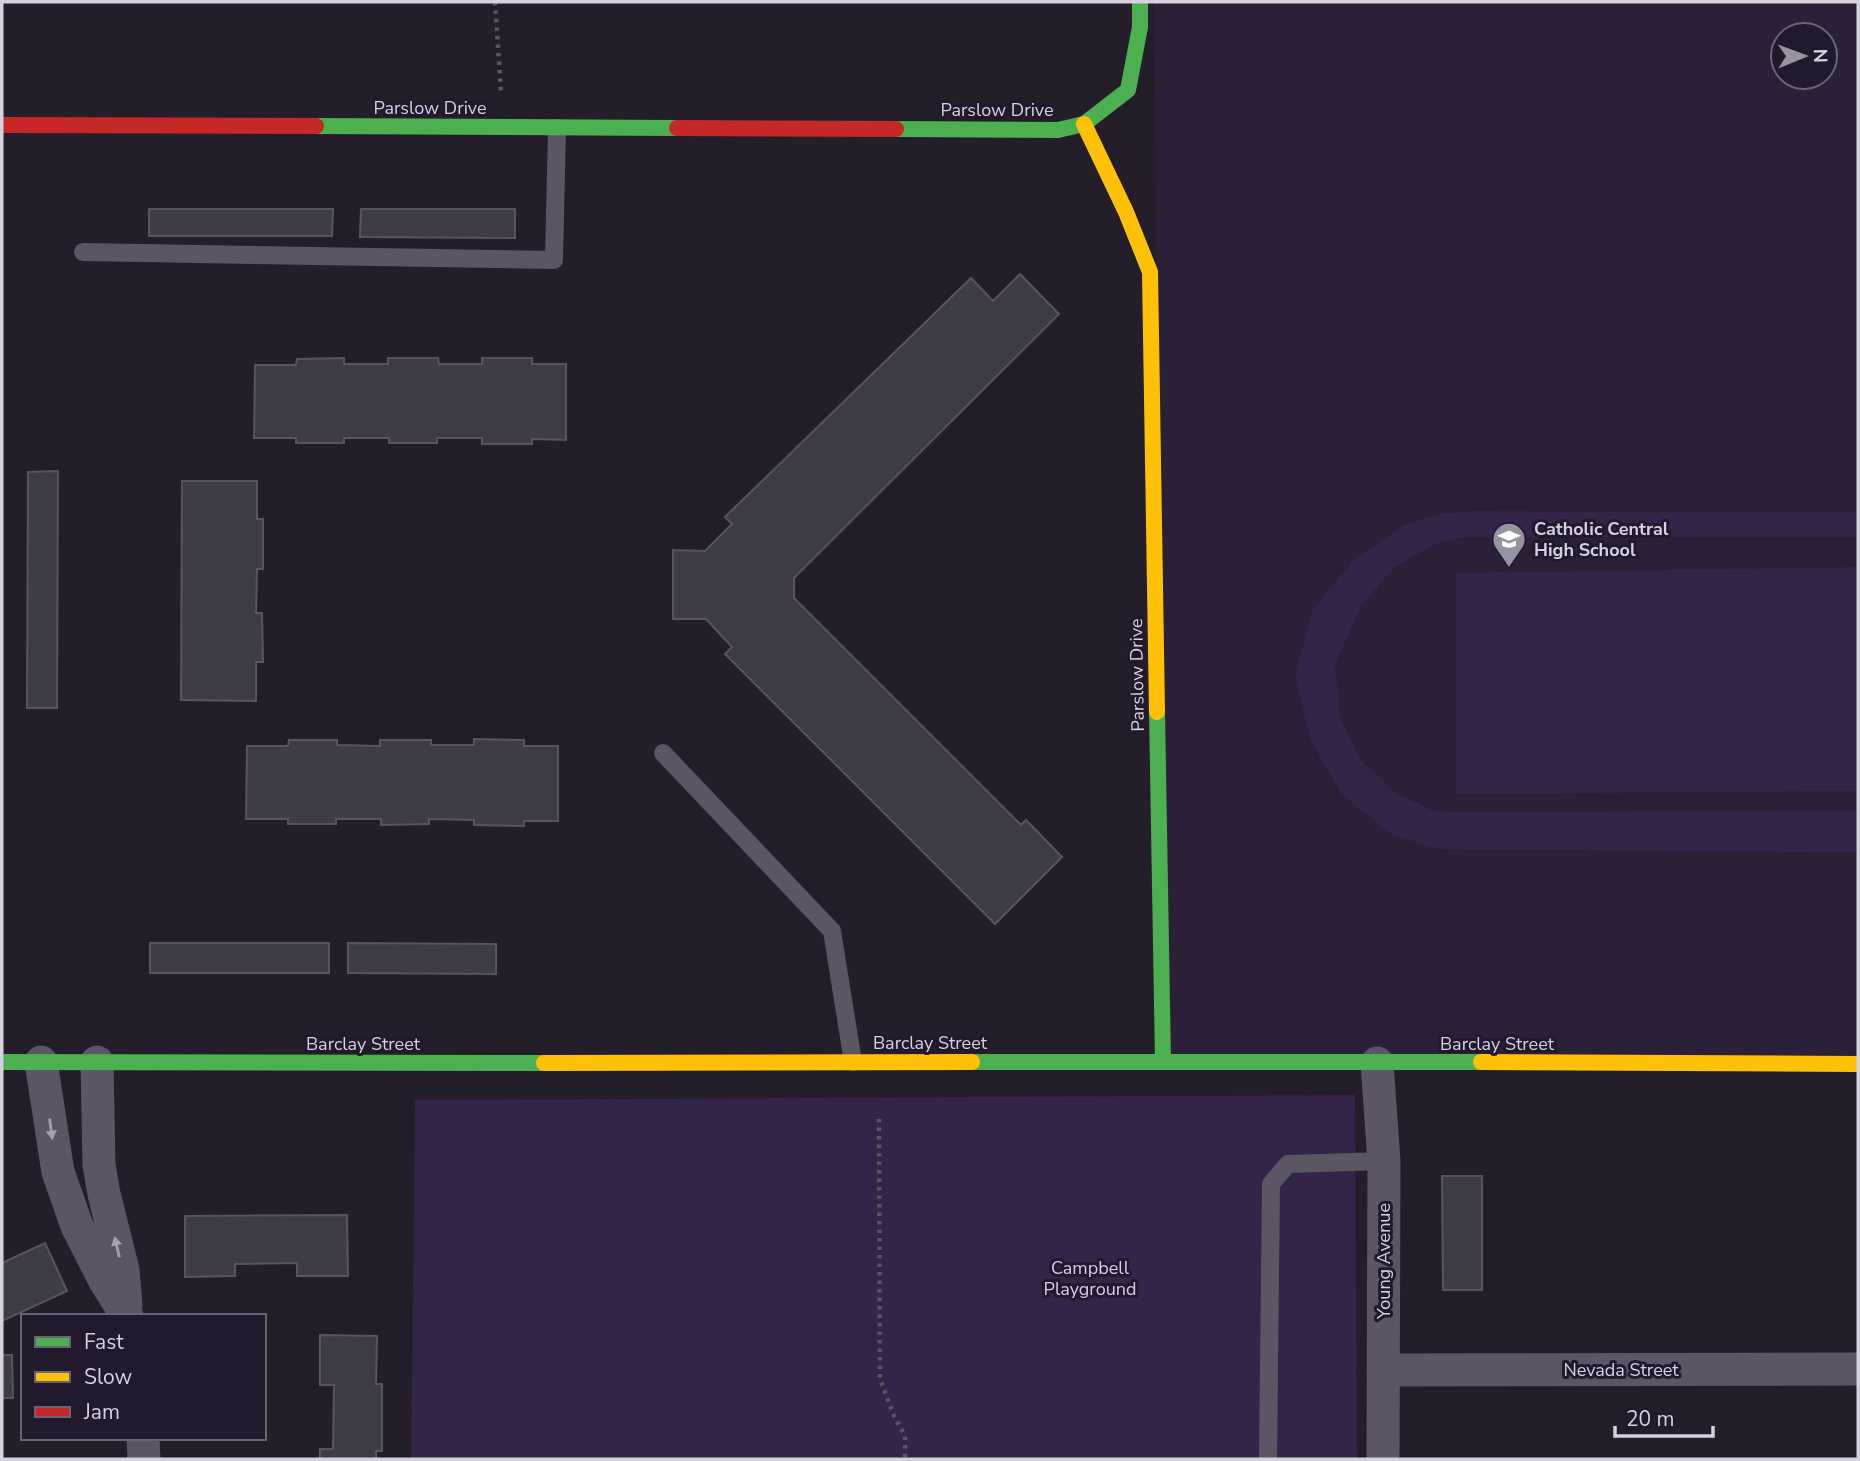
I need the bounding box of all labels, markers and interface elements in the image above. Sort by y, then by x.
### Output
north arrow [1769,21,1839,91]
text: N [1807,48,1833,63]
street label: Parslow Drive [373,96,487,120]
street label: Parslow Drive [940,98,1054,122]
place label: Catholic Central High School [1534,517,1669,562]
school or university icon: Catholic Central High School [1490,520,1528,569]
street label: Parslow Drive [1124,618,1150,732]
street label: Barclay Street [873,1031,988,1055]
street label: Barclay Street [306,1032,421,1056]
street label: Barclay Street [1440,1032,1555,1056]
one-way arrow [46,1119,57,1141]
street label: Young Avenue [1372,1203,1396,1320]
one-way arrow [112,1236,123,1258]
park label: Campbell Playground [1044,1256,1137,1301]
legend [21,1314,266,1440]
text: Fast [84,1328,124,1356]
street label: Nevada Street [1563,1358,1679,1382]
text: Slow [84,1363,133,1391]
scale bar [1615,1394,1713,1438]
text: Jam [83,1398,120,1426]
text: 20 m [1626,1405,1675,1433]

